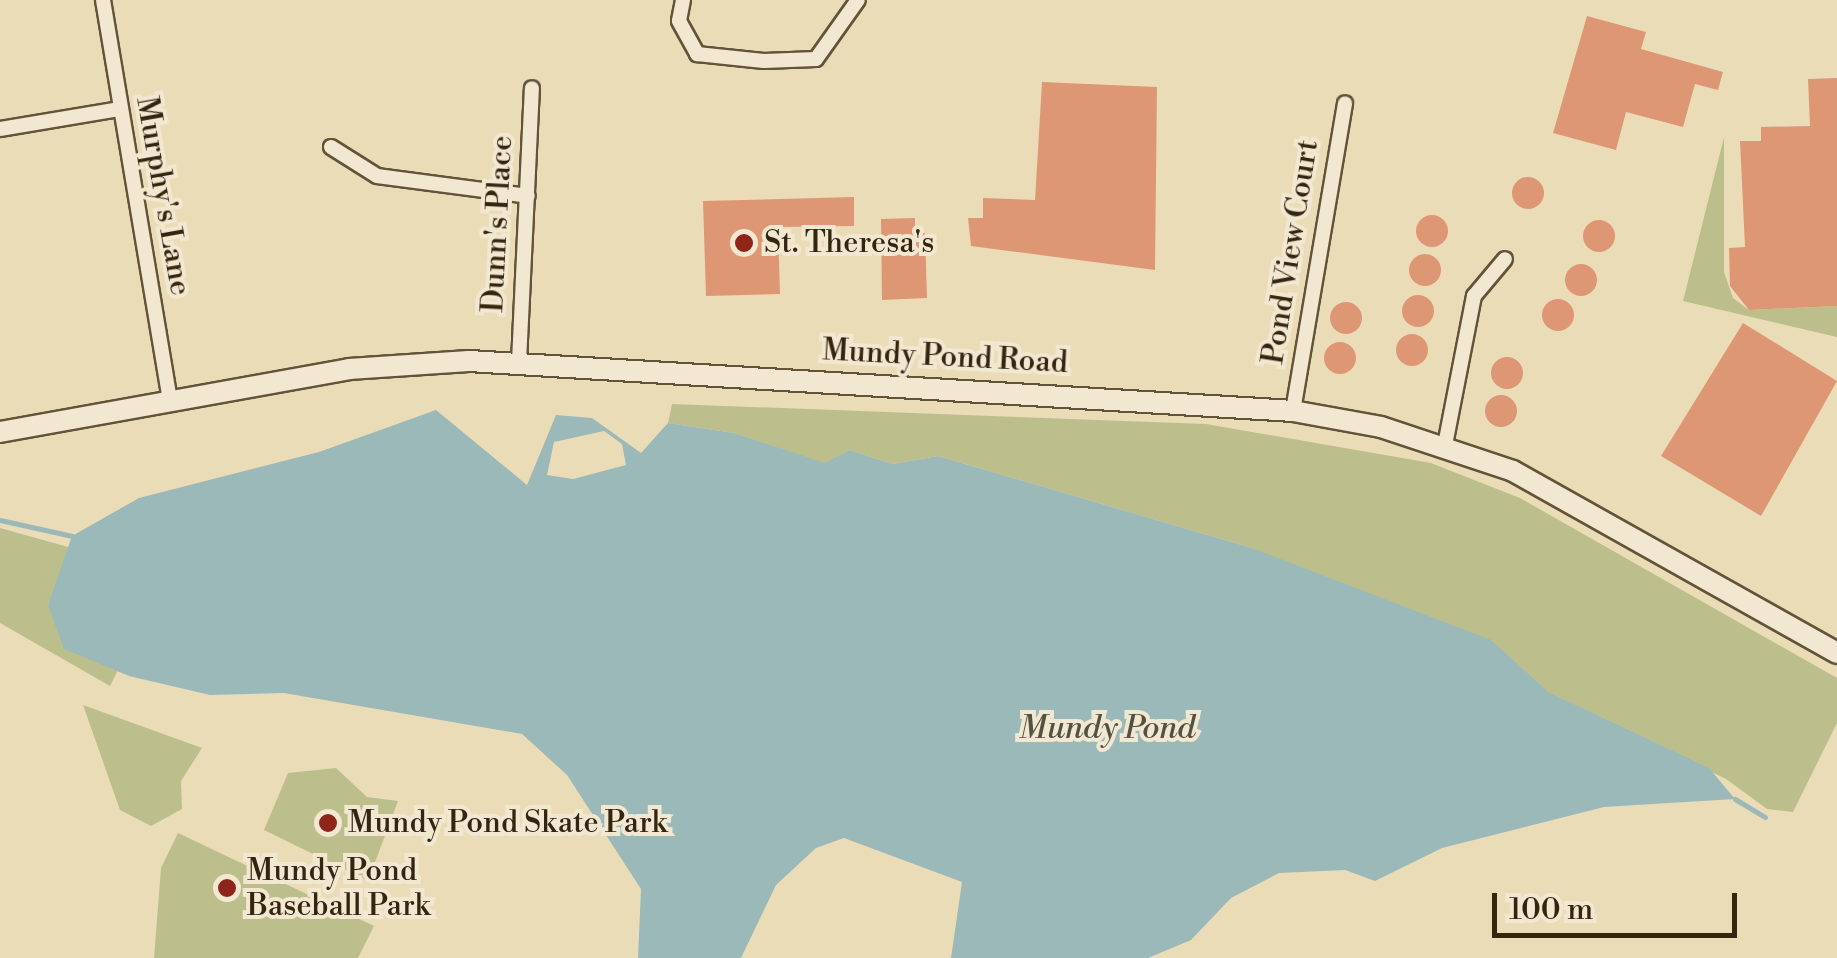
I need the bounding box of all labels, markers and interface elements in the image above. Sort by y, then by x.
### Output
street label: Murphy's Lane [128,94,198,298]
street label: Dunn's Place [475,135,521,313]
street label: Pond View Court [1255,137,1327,367]
place label: St. Theresa's [764,225,934,261]
marker: St. Theresa's [733,232,755,254]
street label: Mundy Pond Road [821,333,1069,381]
water label: Mundy Pond [1019,709,1195,747]
place label: Mundy Pond Skate Park [348,805,667,841]
marker: Mundy Pond Skate Park [317,812,339,834]
place label: Mundy Pond Baseball Park [247,853,430,924]
scale bar [1497,873,1742,935]
marker: Mundy Pond Baseball Park [216,877,238,899]
text: 100 m [1509,891,1593,929]

